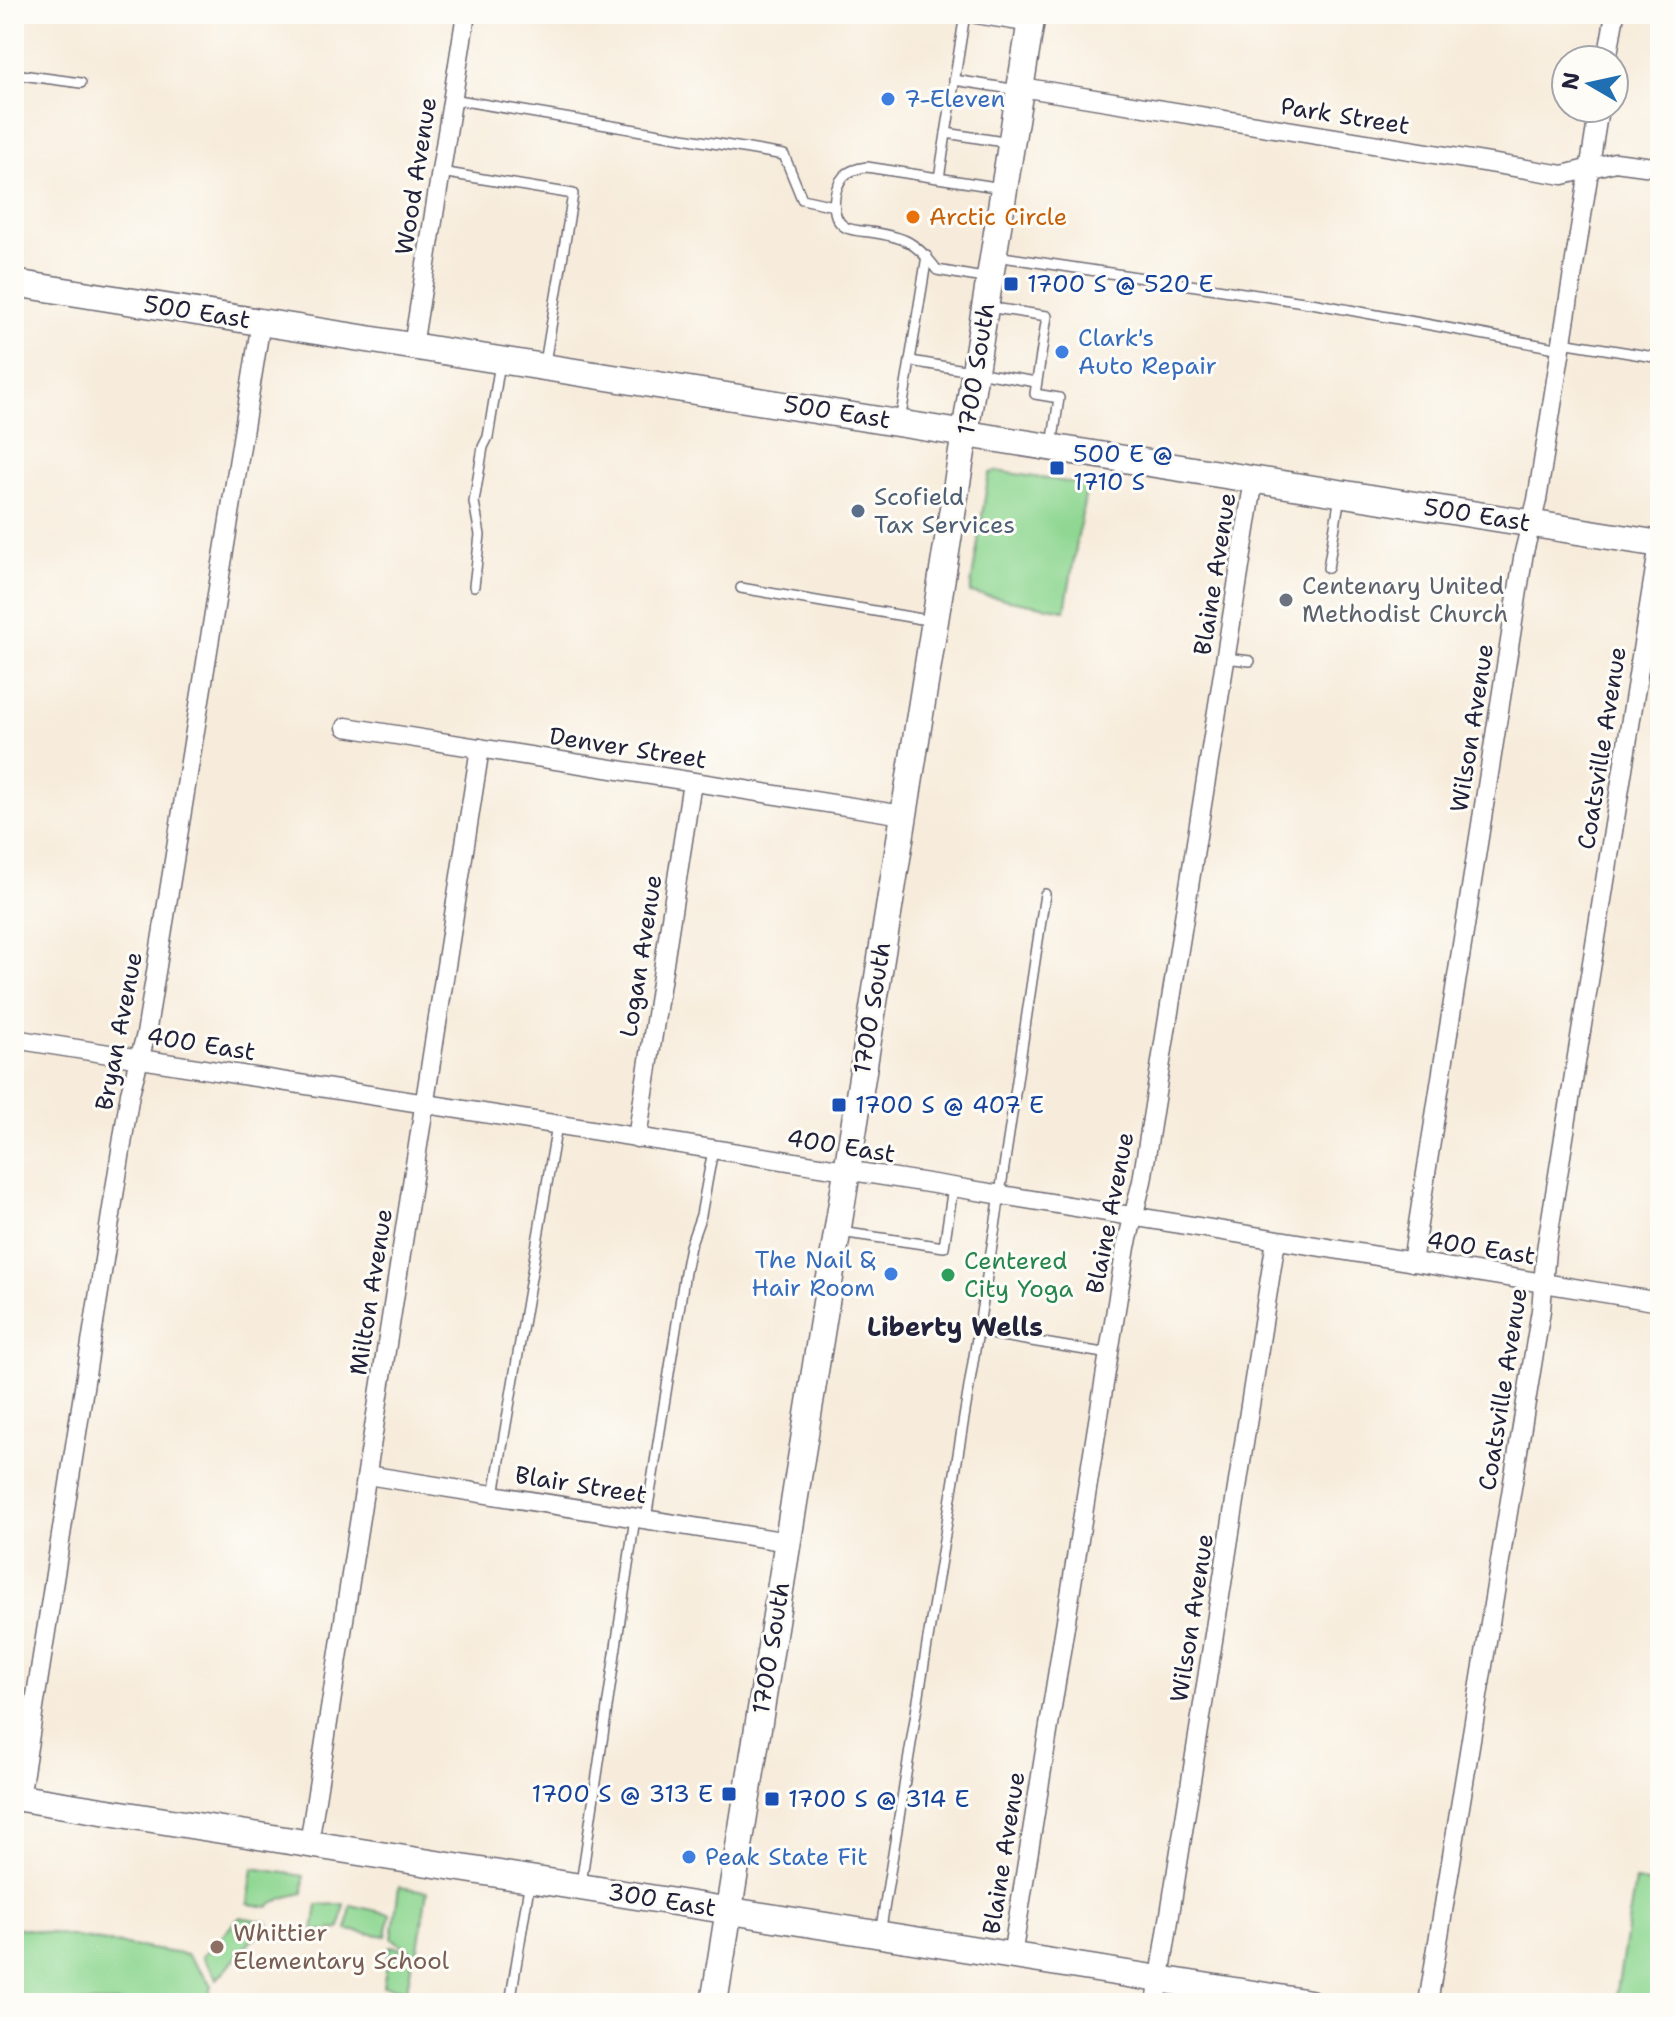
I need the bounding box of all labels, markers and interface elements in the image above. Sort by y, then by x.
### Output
north arrow [1550,44,1630,124]
text: N [1555,70,1586,92]
place label: 7-Eleven [904,83,1005,115]
marker: 7-Eleven [879,90,897,108]
street label: Park Street [1278,90,1412,142]
street label: Wood Avenue [388,95,444,257]
place label: Arctic Circle [929,201,1067,233]
marker: Arctic Circle [904,208,922,226]
place label: 1700 S @ 520 E [1027,268,1213,300]
marker: 1700 S @ 520 E [1002,275,1020,293]
street label: 500 East [141,288,253,336]
street label: 1700 South [950,301,1002,437]
place label: Clark's Auto Repair [1078,322,1217,382]
marker: Clark's Auto Repair [1053,343,1071,361]
street label: 500 East [781,388,893,436]
place label: 500 E @ 1710 S [1073,438,1173,498]
marker: 500 E @ 1710 S [1048,459,1066,477]
place label: Scofield Tax Services [874,481,1015,541]
street label: Blaine Avenue [1186,490,1244,658]
street label: 500 East [1421,491,1533,539]
marker: Scofield Tax Services [849,502,867,520]
place label: Centenary United Methodist Church [1302,570,1508,630]
marker: Centenary United Methodist Church [1277,591,1295,609]
street label: Wilson Avenue [1443,641,1501,815]
street label: Coatsville Avenue [1570,644,1634,852]
street label: Denver Street [547,720,709,776]
street label: Logan Avenue [612,872,670,1040]
street label: 1700 South [846,940,898,1076]
street label: Bryan Avenue [88,949,150,1113]
street label: 400 East [144,1020,258,1068]
place label: 1700 S @ 407 E [855,1089,1044,1121]
marker: 1700 S @ 407 E [830,1096,848,1114]
street label: 400 East [784,1122,898,1170]
street label: Blaine Avenue [1079,1129,1141,1297]
street label: Milton Avenue [342,1206,400,1378]
street label: 400 East [1424,1224,1538,1272]
place label: The Nail & Hair Room [751,1244,876,1304]
place label: Centered City Yoga [964,1245,1073,1305]
marker: The Nail & Hair Room [882,1265,900,1283]
marker: Centered City Yoga [939,1266,957,1284]
street label: Coatsville Avenue [1471,1285,1535,1493]
district label: Liberty Wells [867,1309,1043,1344]
street label: Blair Street [513,1459,649,1511]
street label: Wilson Avenue [1163,1531,1221,1705]
street label: 1700 South [745,1580,797,1716]
street label: Blaine Avenue [975,1769,1033,1937]
place label: 1700 S @ 313 E [532,1778,713,1810]
place label: 1700 S @ 314 E [788,1783,969,1815]
marker: 1700 S @ 313 E [720,1785,738,1803]
marker: 1700 S @ 314 E [763,1790,781,1808]
place label: Peak State Fit [705,1841,868,1873]
marker: Peak State Fit [680,1848,698,1866]
street label: 300 East [606,1876,718,1924]
place label: Whittier Elementary School [233,1917,450,1977]
marker: Whittier Elementary School [208,1938,226,1956]

